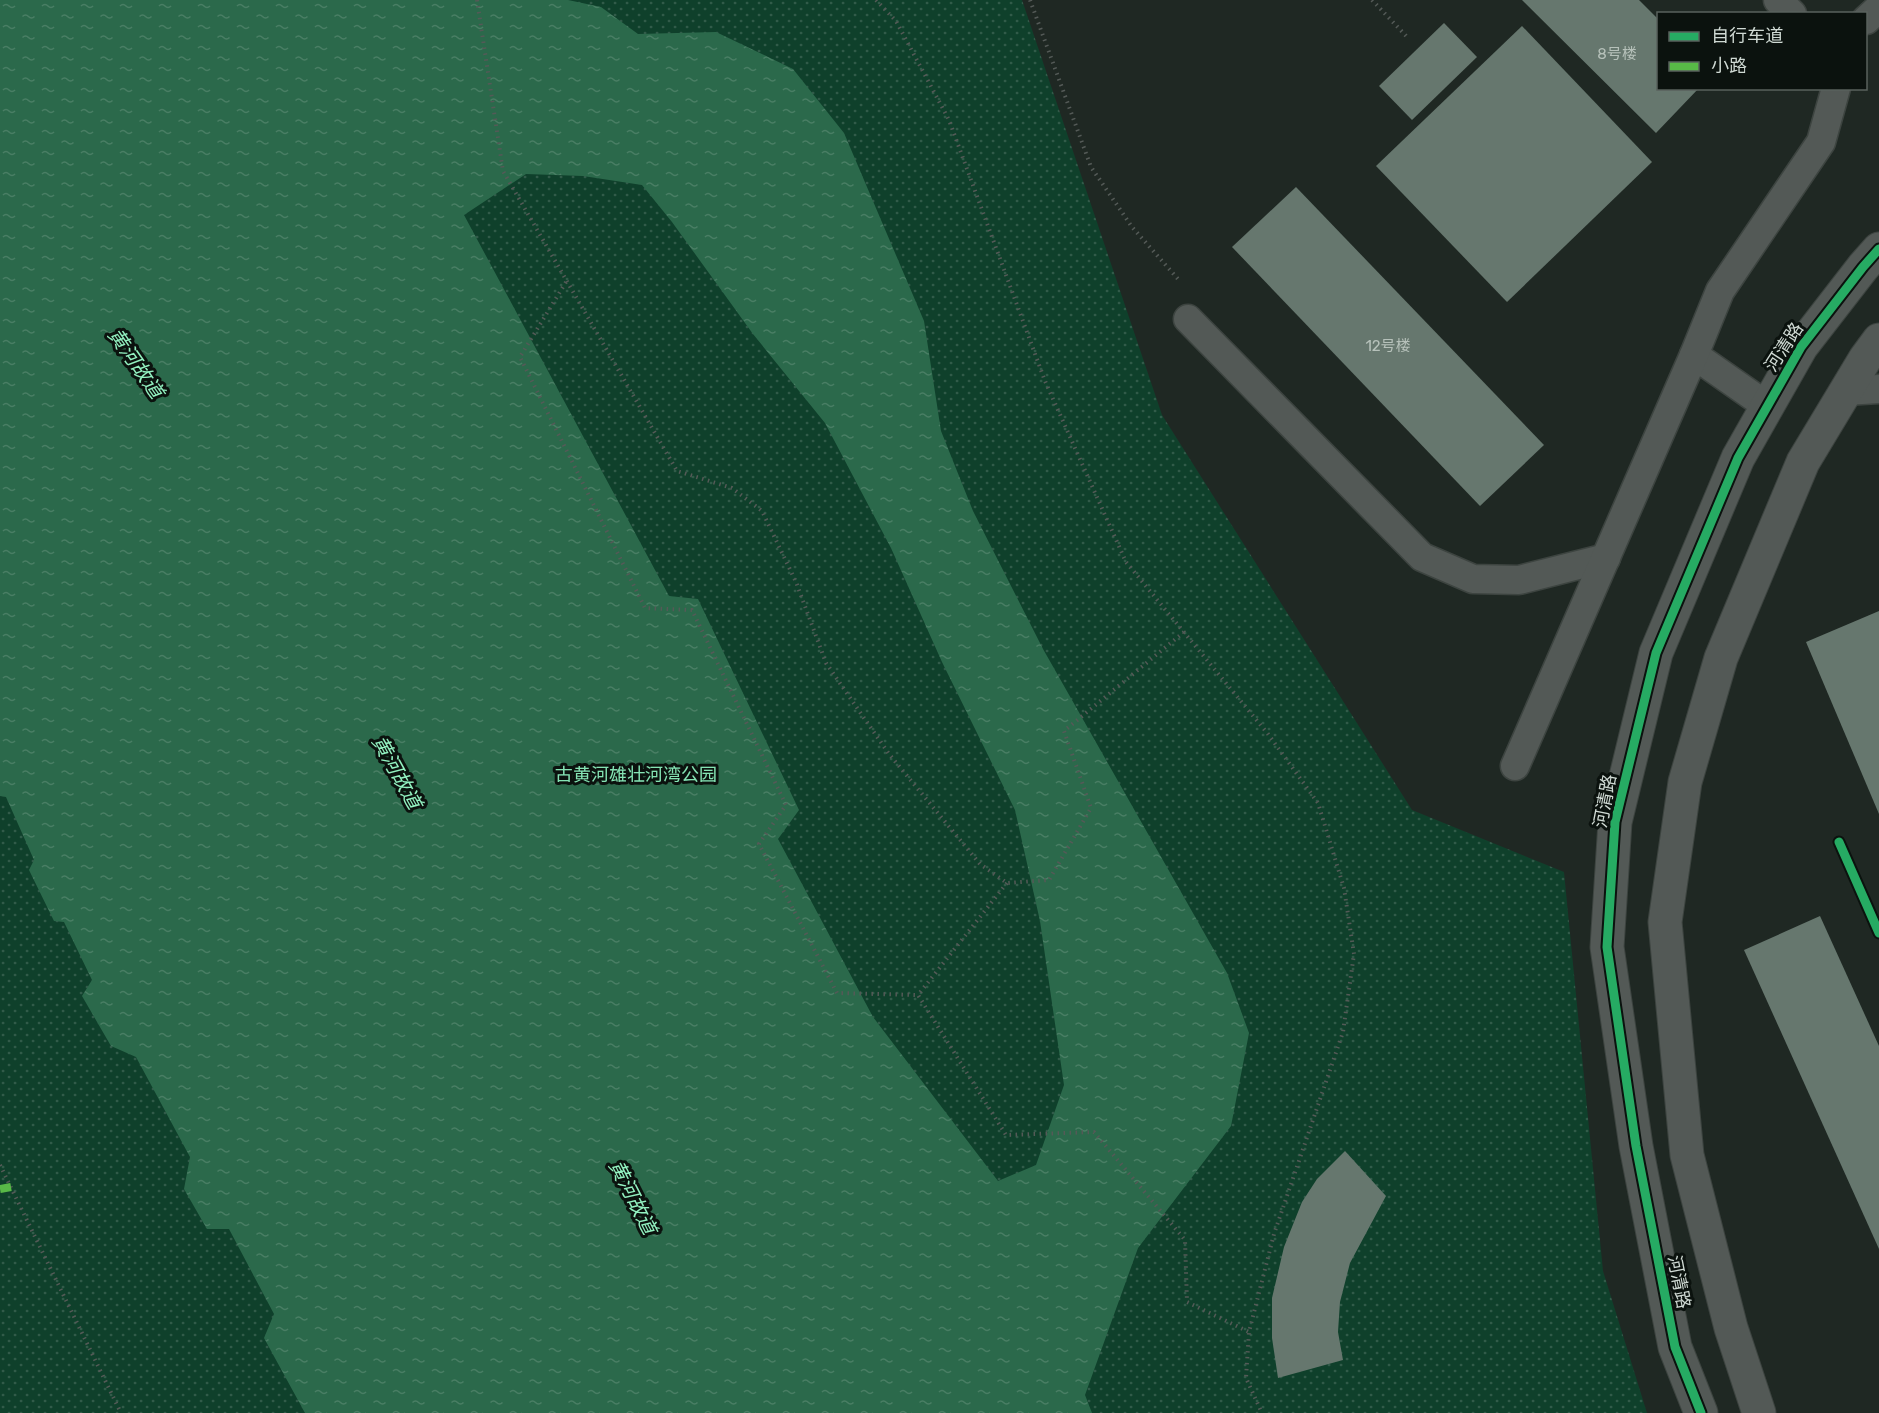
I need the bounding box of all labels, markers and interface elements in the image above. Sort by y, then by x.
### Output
legend [1657,12,1867,90]
text: 自行车道 [1711,25,1783,47]
house number: 8号楼 [1597,45,1637,63]
text: 小路 [1711,55,1747,77]
street label: 河清路 [1760,318,1808,376]
water label: 黄河故道 [103,323,170,405]
house number: 12号楼 [1365,337,1411,355]
water label: 黄河故道 [367,731,428,815]
park label: 古黄河雄壮河湾公园 [555,764,717,786]
street label: 河清路 [1589,772,1621,830]
water label: 黄河故道 [604,1156,663,1241]
street label: 河清路 [1663,1253,1695,1311]

